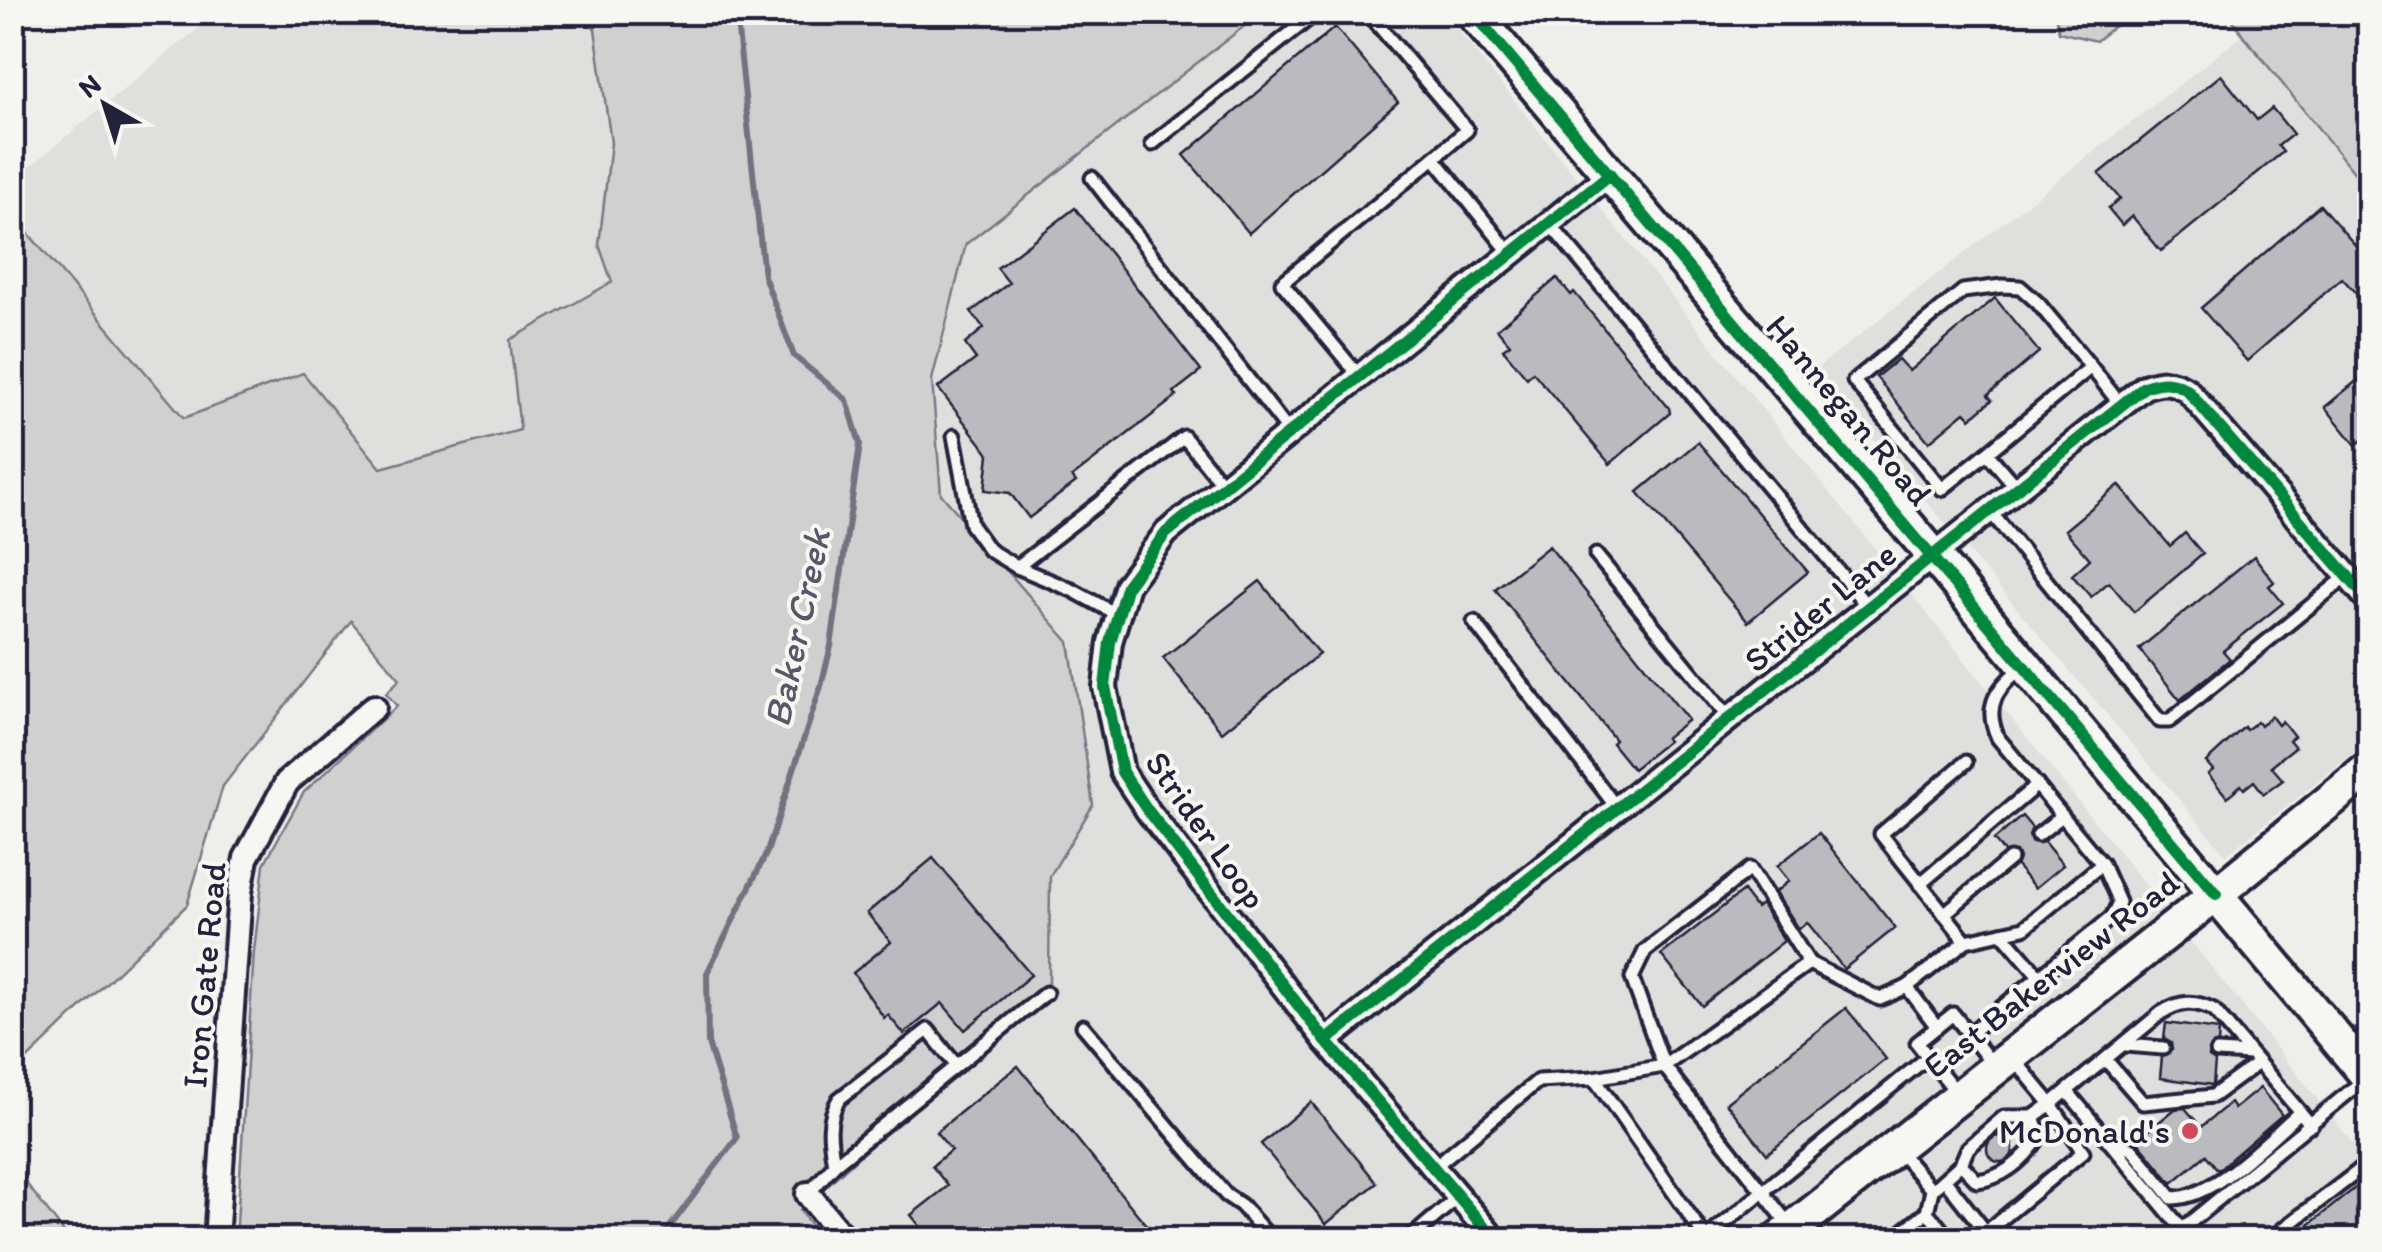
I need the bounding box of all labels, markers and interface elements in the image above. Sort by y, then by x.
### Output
north arrow [55,55,155,155]
text: N [71,66,107,105]
street label: Hannegan Road [1757,306,1941,514]
water label: Baker Creek [754,523,841,731]
street label: Strider Lane [1735,533,1905,681]
street label: Strider Loop [1136,743,1276,917]
street label: Iron Gate Road [173,860,235,1090]
street label: East Bakerview Road [1915,861,2187,1087]
place label: McDonald's [1999,1110,2170,1152]
marker: McDonald's [2179,1120,2201,1142]

